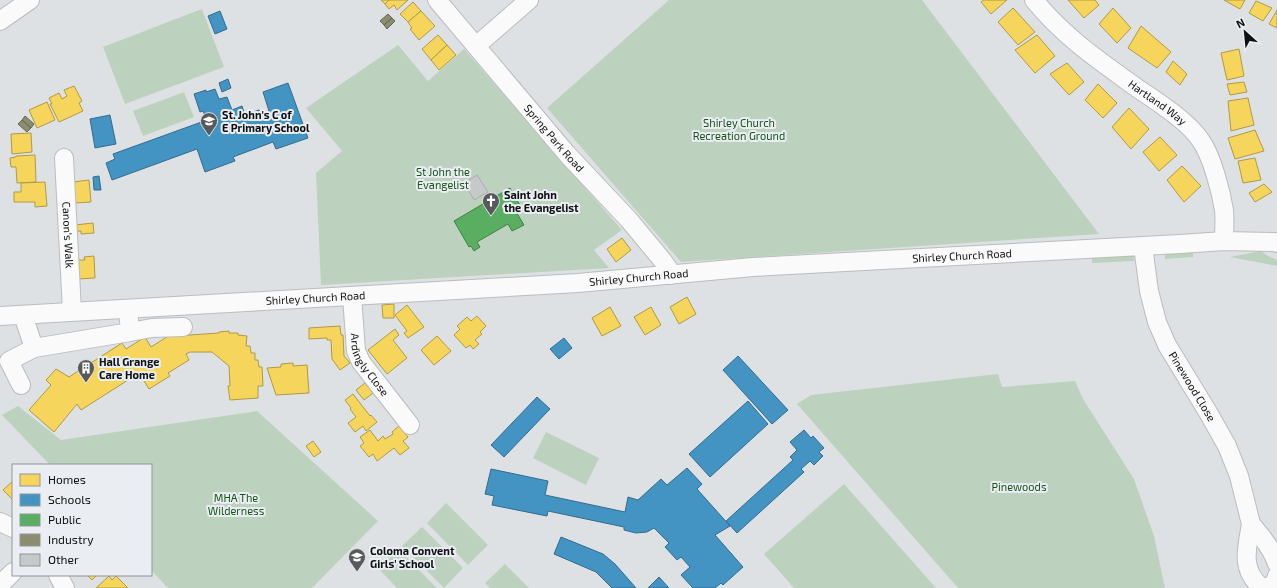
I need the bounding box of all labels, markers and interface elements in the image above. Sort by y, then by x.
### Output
north arrow [1225,12,1265,52]
text: N [1234,15,1247,30]
street label: Hartland Way [1126,77,1190,128]
street label: Spring Park Road [522,101,587,174]
place label: St. John's C of E Primary School [222,108,310,135]
school or university icon: St. John's C of E Primary School [199,111,219,136]
park label: Shirley Church Recreation Ground [693,116,785,142]
park label: St John the Evangelist [416,165,470,191]
place label: Saint John the Evangelist [504,188,579,214]
church icon: Saint John the Evangelist [481,191,501,216]
street label: Canon's Walk [60,201,77,269]
street label: Shirley Church Road [912,246,1012,264]
street label: Shirley Church Road [588,266,689,288]
street label: Shirley Church Road [265,288,366,307]
street label: Ardingly Close [349,333,392,398]
street label: Pinewood Close [1167,349,1219,423]
place label: Hall Grange Care Home [99,355,159,381]
building icon: Hall Grange Care Home [76,358,96,383]
legend [12,464,152,576]
text: Homes [48,472,86,486]
park label: Pinewoods [992,480,1047,493]
park label: MHA The Wilderness [208,491,265,517]
text: Schools [48,492,91,506]
text: Public [48,512,81,526]
text: Industry [48,532,94,546]
place label: Coloma Convent Girls' School [370,544,455,570]
school or university icon: Coloma Convent Girls' School [347,547,367,572]
text: Other [48,552,79,566]

